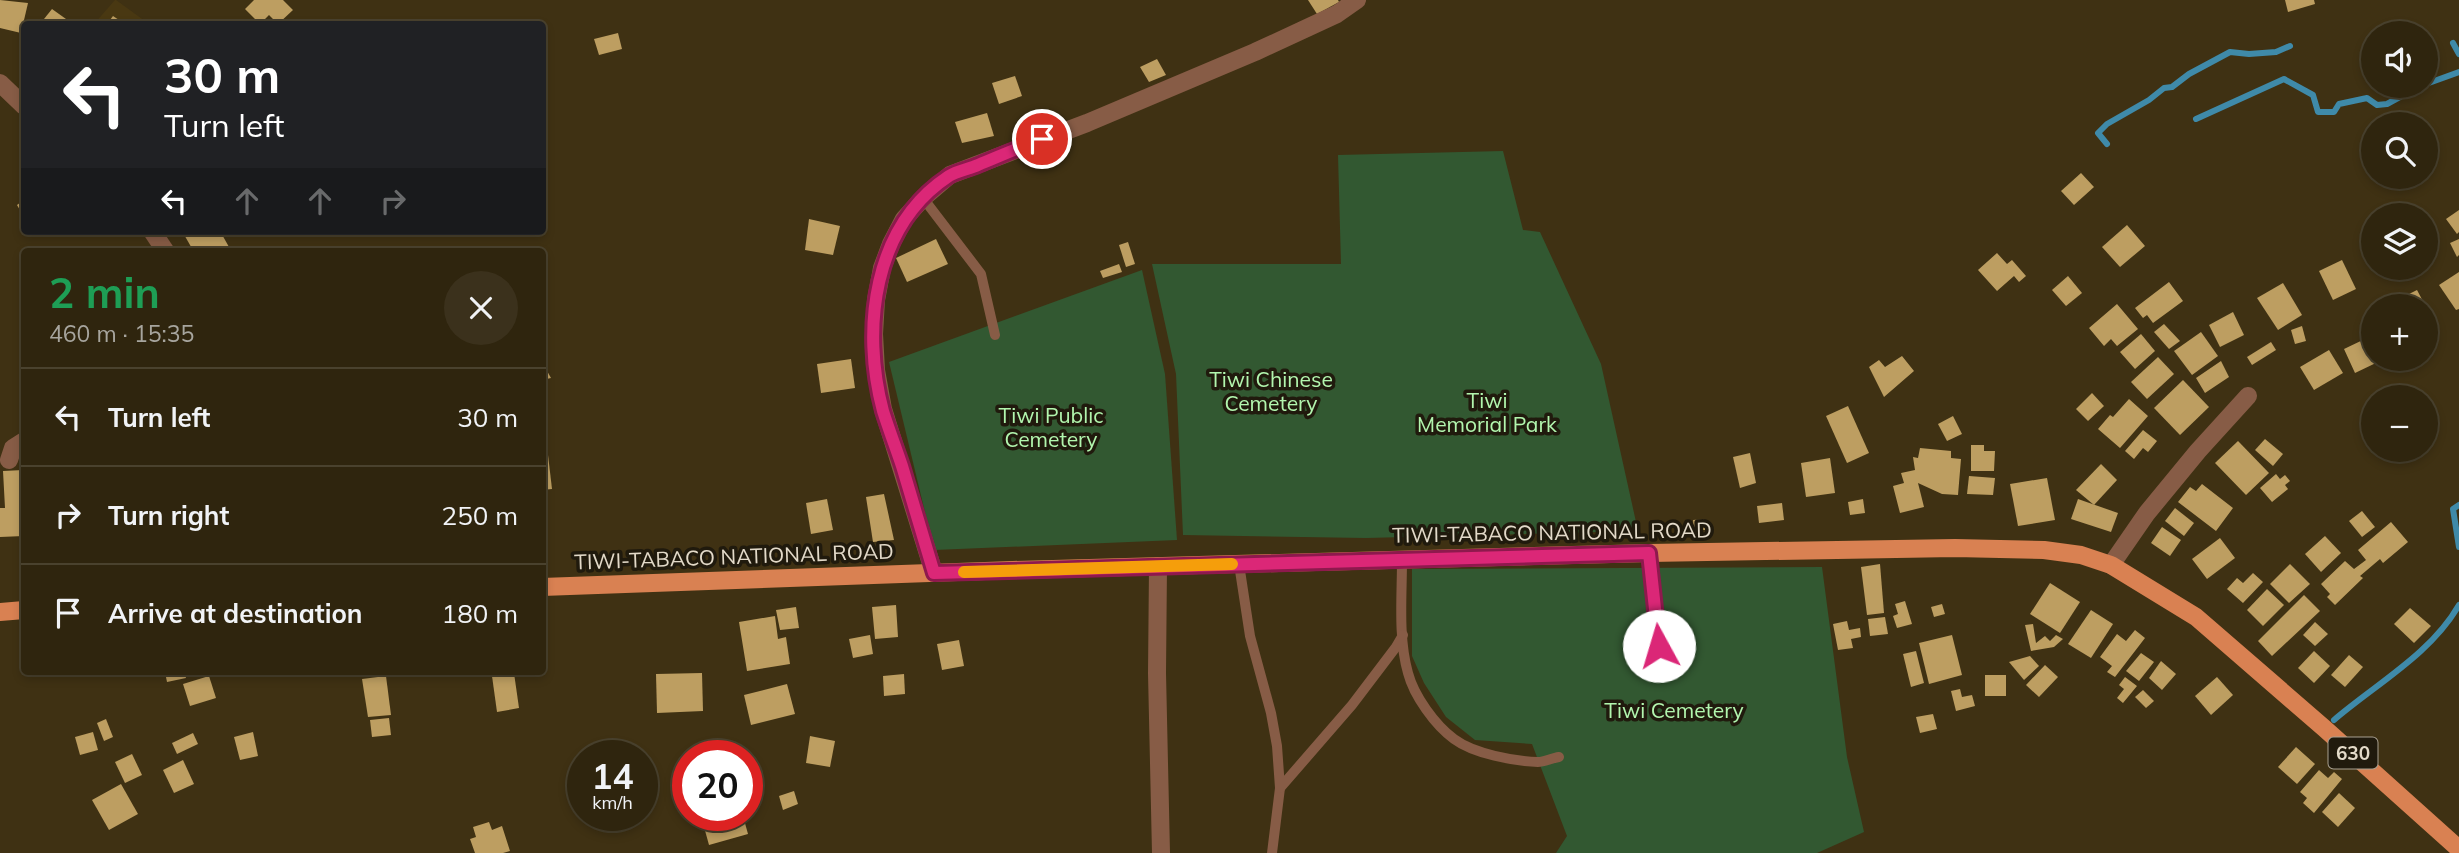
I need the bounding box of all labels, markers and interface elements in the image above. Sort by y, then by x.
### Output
map controls [2361,21,2438,462]
button: sound [2361,21,2438,98]
text: 30 m [164,44,280,105]
icon: left [49,49,140,140]
text: Turn left [164,105,284,145]
pin [1012,109,1072,169]
button: search [2361,112,2438,189]
icon: arrive [1023,120,1061,158]
icon: left [155,182,193,220]
icon: ahead [228,182,266,220]
icon: ahead [301,182,339,220]
icon: right [374,182,412,220]
button: layers [2361,203,2438,280]
text: 2 min [49,266,160,319]
button: close [444,271,518,345]
button: + [2361,294,2438,371]
text: 460 m · 15:35 [49,319,194,348]
park label: Tiwi Chinese Cemetery [1209,366,1333,416]
button: − [2361,385,2438,462]
park label: Tiwi Memorial Park [1417,387,1557,437]
icon: left [49,398,87,436]
text: Turn left [108,401,210,434]
text: 30 m [457,401,518,434]
park label: Tiwi Public Cemetery [998,402,1104,452]
icon: right [49,496,87,534]
text: Turn right [108,499,229,532]
text: 250 m [442,499,518,532]
street label: TIWI-TABACO NATIONAL ROAD [1392,516,1712,548]
street label: TIWI-TABACO NATIONAL ROAD [574,537,894,575]
icon: arrive [49,594,87,632]
text: Arrive at destination [108,597,363,630]
text: 180 m [442,597,518,630]
position arrow [1622,609,1696,683]
park label: Tiwi Cemetery [1604,697,1744,723]
road number: 630 [2328,738,2378,768]
speed limit sign: 20 [672,740,763,831]
text: 14 [591,754,634,798]
text: km/h [592,791,633,814]

